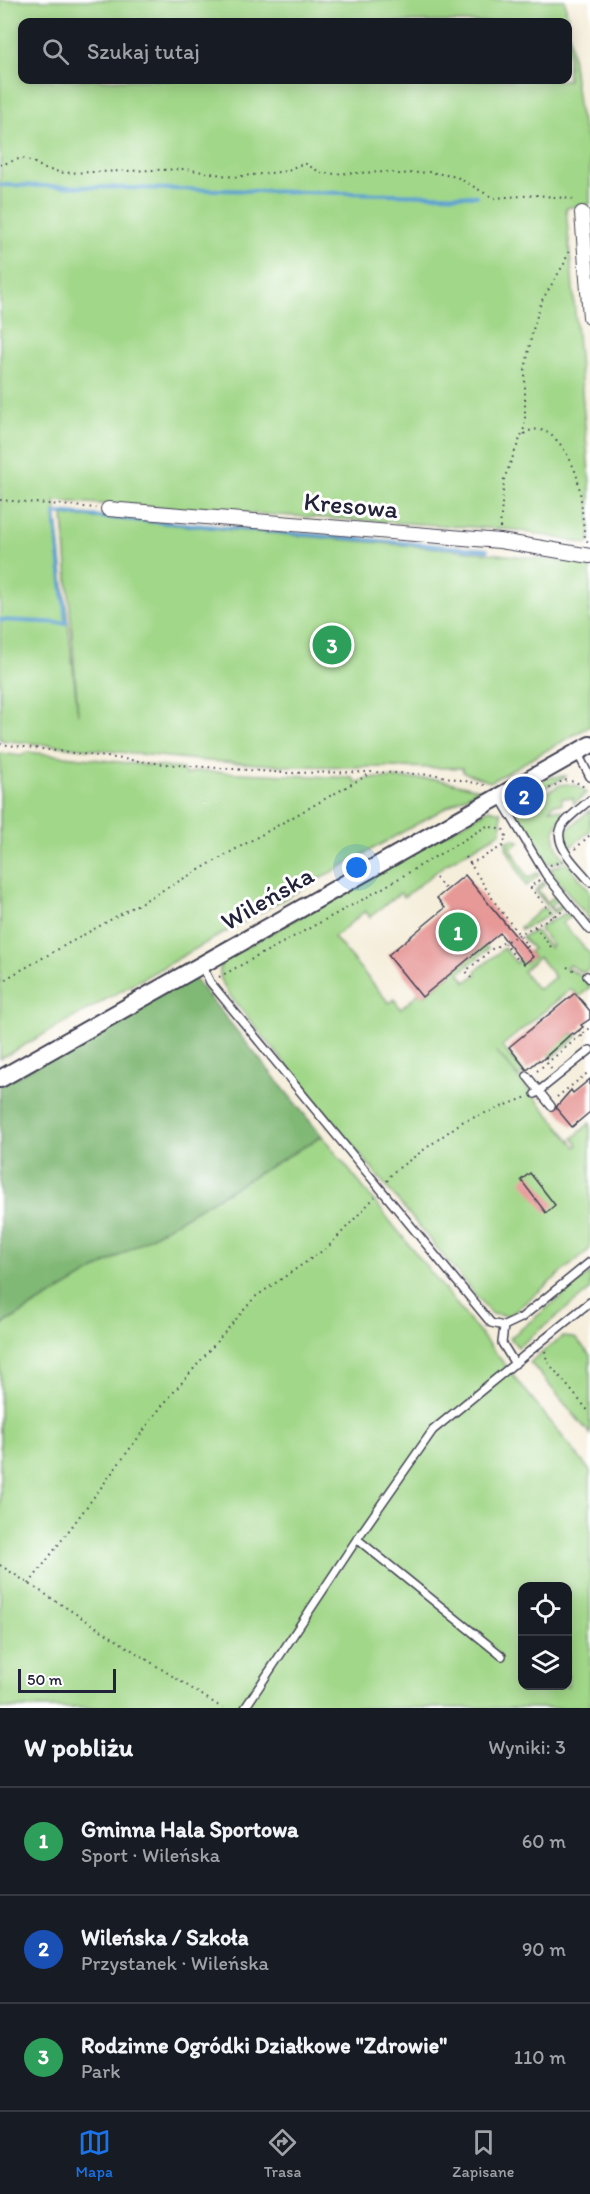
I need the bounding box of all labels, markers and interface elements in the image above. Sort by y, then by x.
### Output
search box [18,18,572,84]
icon: search [39,35,72,68]
text: Szukaj tutaj [87,38,200,65]
street label: Kresowa [302,485,400,525]
pin: 3 [312,622,352,668]
pin: 2 [504,774,544,818]
your location [342,853,371,882]
street label: Wileńska [215,858,320,937]
pin: 1 [438,910,478,954]
map controls [518,1582,572,1690]
button: locate [518,1582,572,1636]
button: layers [518,1636,572,1690]
scale bar [18,1666,116,1694]
text: 50 m [27,1670,62,1689]
text: W pobliżu [24,1731,133,1763]
text: Wyniki: 3 [488,1735,566,1759]
text: Gminna Hala Sportowa [81,1816,299,1843]
text: 1 [39,1829,48,1853]
text: 60 m [522,1829,566,1853]
text: Sport · Wileńska [81,1843,220,1867]
text: Wileńska / Szkoła [81,1924,248,1951]
text: 2 [38,1937,49,1961]
text: 90 m [522,1937,566,1961]
text: Przystanek · Wileńska [81,1951,269,1975]
text: Rodzinne Ogródki Działkowe "Zdrowie" [81,2032,447,2059]
text: 3 [38,2045,49,2069]
text: 110 m [514,2045,566,2069]
text: Park [81,2059,120,2083]
tab: Mapa [76,2126,113,2181]
tab: Trasa [264,2126,301,2181]
tab: Zapisane [452,2126,514,2181]

